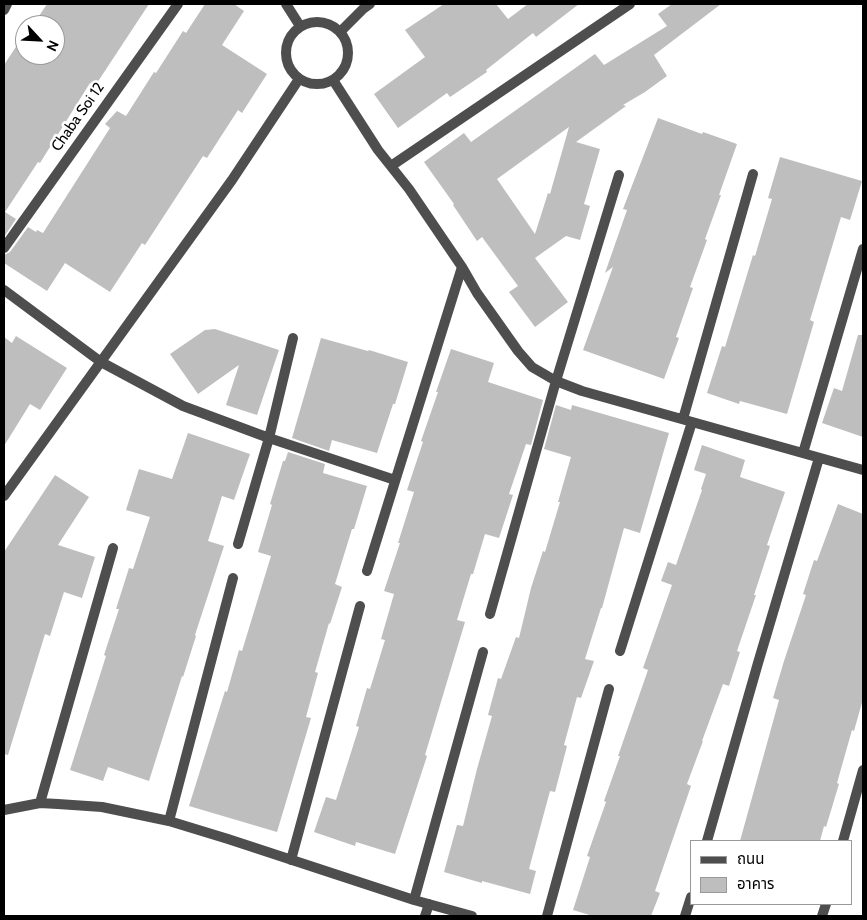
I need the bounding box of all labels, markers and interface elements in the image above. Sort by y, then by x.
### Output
north arrow [15,15,65,65]
text: N [42,38,63,54]
street label: Chaba Soi 12 [48,79,108,155]
legend [690,840,852,905]
text: ถนน [737,850,764,868]
text: อาคาร [737,875,774,893]

